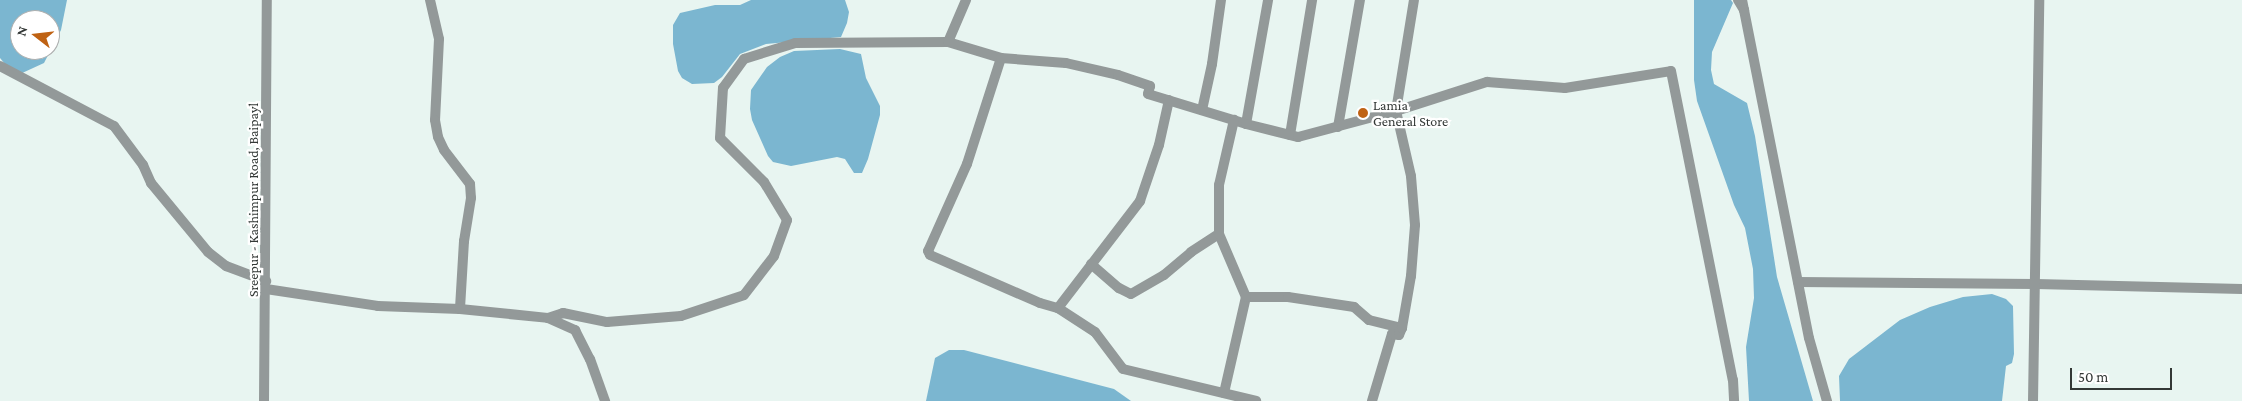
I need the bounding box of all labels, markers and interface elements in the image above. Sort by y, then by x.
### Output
north arrow [10,10,60,60]
text: N [13,24,31,38]
place label: Lamia General Store [1373,97,1448,130]
street label: Sreepur - Kashimpur Road, Baipayl [245,103,261,297]
marker: Lamia General Store [1357,107,1369,119]
scale bar [2072,358,2174,390]
text: 50 m [2078,369,2108,385]

